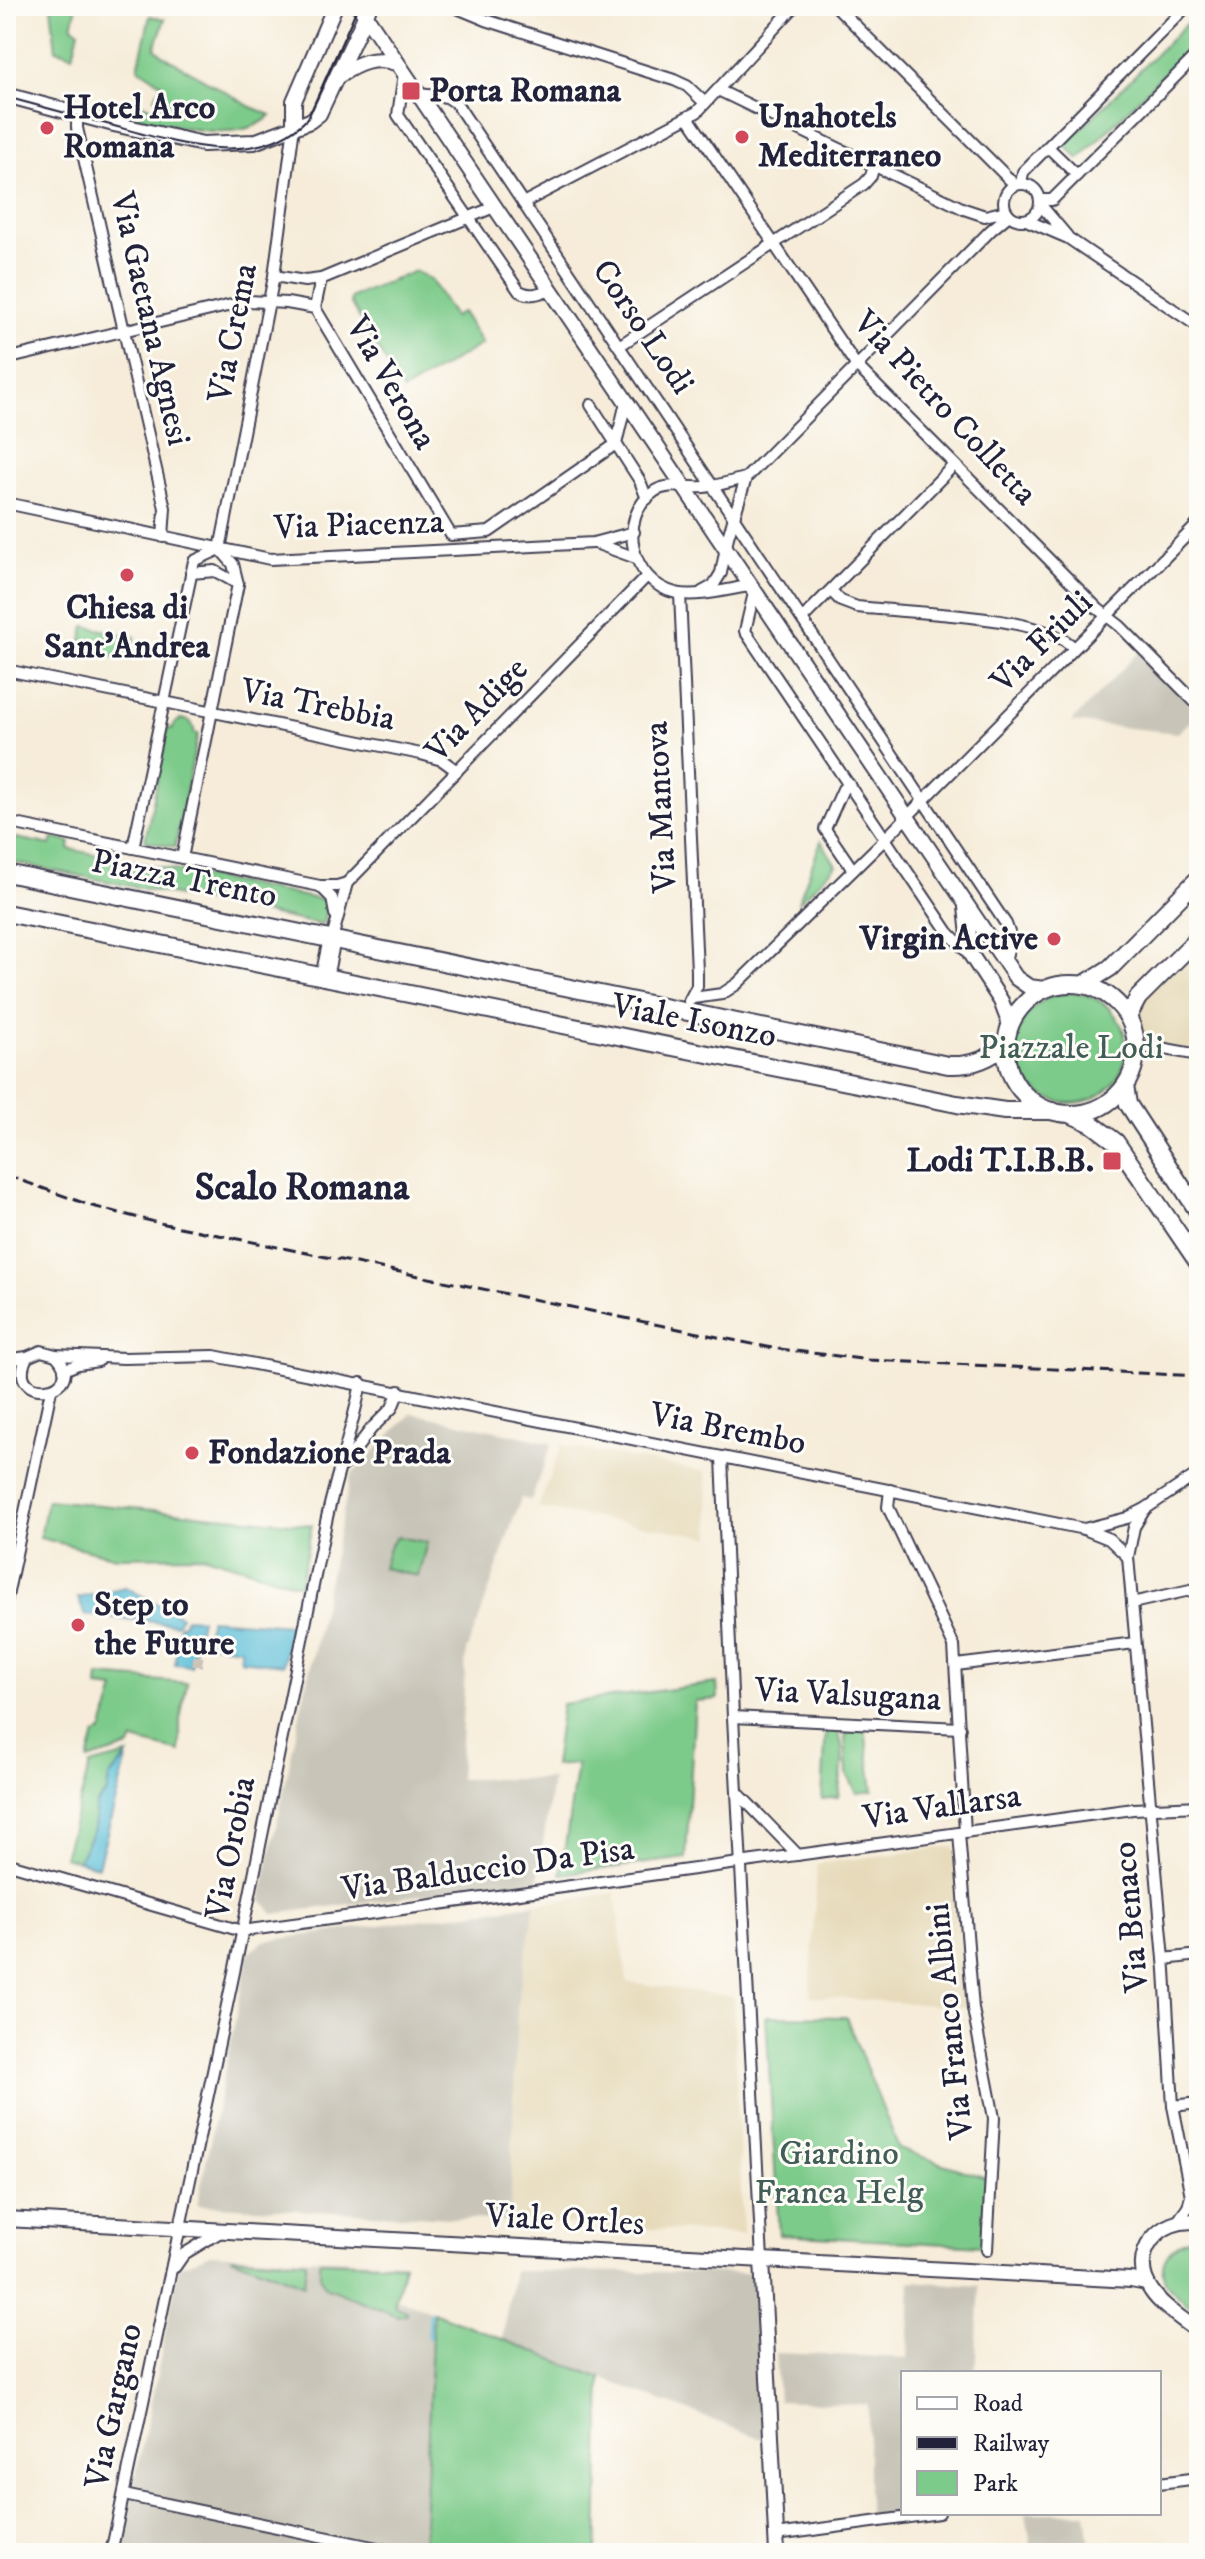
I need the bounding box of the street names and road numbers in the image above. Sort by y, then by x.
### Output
street label: Via Gaetana Agnesi [100,187,200,450]
street label: Corso Lodi [583,252,703,402]
street label: Via Crema [199,259,267,407]
street label: Via Pietro Colletta [843,301,1046,515]
street label: Via Verona [336,308,446,458]
street label: Via Piacenza [272,501,445,549]
street label: Via Friuli [981,582,1102,703]
street label: Via Adige [416,649,537,772]
street label: Via Trebbia [237,669,399,741]
street label: Via Mantova [636,720,687,895]
street label: Piazza Trento [88,840,280,918]
street label: Viale Isonzo [607,984,780,1058]
street label: Via Brembo [646,1393,809,1465]
street label: Via Valsugana [753,1669,943,1721]
street label: Via Orobia [196,1773,265,1924]
street label: Via Vallarsa [859,1775,1024,1839]
street label: Via Balduccio Da Pisa [338,1828,637,1910]
street label: Via Benaco [1104,1840,1159,1995]
street label: Via Franco Albini [917,1901,983,2142]
street label: Viale Ortles [483,2195,646,2245]
street label: Via Gargano [76,2320,152,2493]

